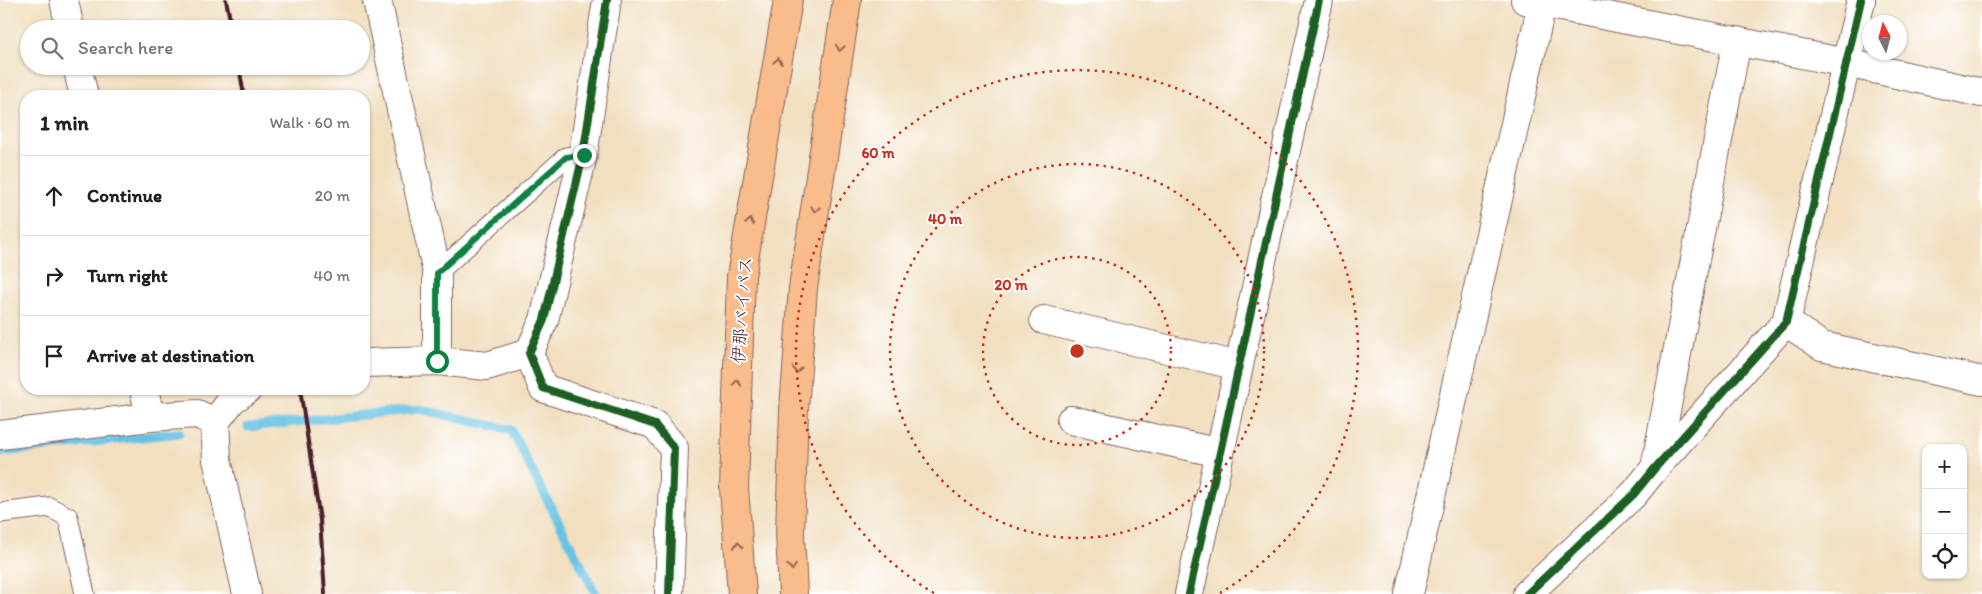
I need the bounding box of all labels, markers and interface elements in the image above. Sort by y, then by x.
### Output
north arrow [1862,15,1907,60]
search box [20,20,370,75]
icon: search [38,34,66,62]
text: Search here [78,36,173,59]
one-way arrow [835,44,845,53]
one-way arrow [772,57,782,66]
text: 1 min [40,110,89,135]
text: Walk · 60 m [269,113,350,132]
route end [573,144,596,167]
text: 60 m [861,144,895,162]
icon: ahead [40,182,68,210]
text: Continue [87,184,162,207]
text: 20 m [315,186,350,205]
one-way arrow [810,205,821,213]
text: 40 m [928,210,963,228]
one-way arrow [745,217,755,226]
street label: 伊那バイパス [727,256,757,364]
icon: right [40,262,68,290]
text: Turn right [87,264,168,287]
text: 40 m [313,266,350,285]
text: 20 m [994,276,1028,294]
icon: arrive [40,342,68,370]
centre of rings [1068,342,1086,360]
text: Arrive at destination [87,344,254,367]
route start [426,350,449,373]
one-way arrow [791,366,802,374]
one-way arrow [732,379,742,386]
map controls [1922,444,1967,579]
button: + [1922,444,1967,489]
button: − [1922,489,1967,534]
button: locate [1922,534,1967,579]
one-way arrow [733,541,744,549]
one-way arrow [786,564,797,572]

